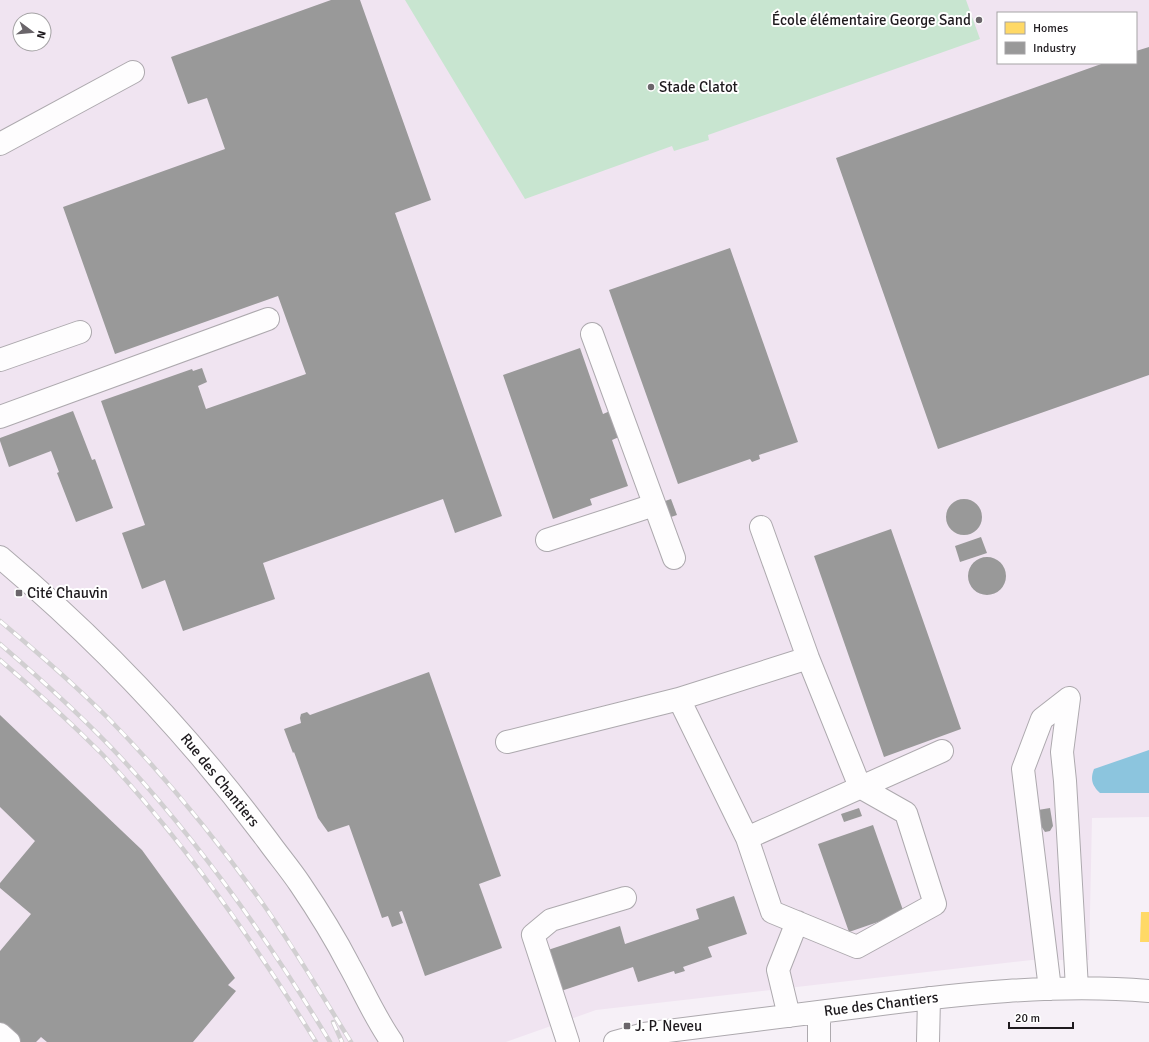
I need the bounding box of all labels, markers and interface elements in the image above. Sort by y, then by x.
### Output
place label: École élémentaire George Sand [772,10,971,29]
north arrow [12,12,52,52]
legend [997,12,1137,64]
marker: École élémentaire George Sand [974,15,984,25]
text: Homes [1033,21,1068,36]
text: N [34,29,48,40]
text: Industry [1033,41,1076,56]
place label: Stade Clatot [659,78,738,96]
marker: Stade Clatot [646,82,656,92]
place label: Cité Chauvin [27,584,108,602]
marker: Cité Chauvin [14,588,24,598]
street label: Rue des Chantiers [177,730,263,831]
street label: Rue des Chantiers [823,988,940,1020]
scale bar [1009,1004,1073,1030]
text: 20 m [1015,1011,1040,1026]
place label: J. P. Neveu [635,1017,702,1035]
marker: J. P. Neveu [622,1021,632,1031]

